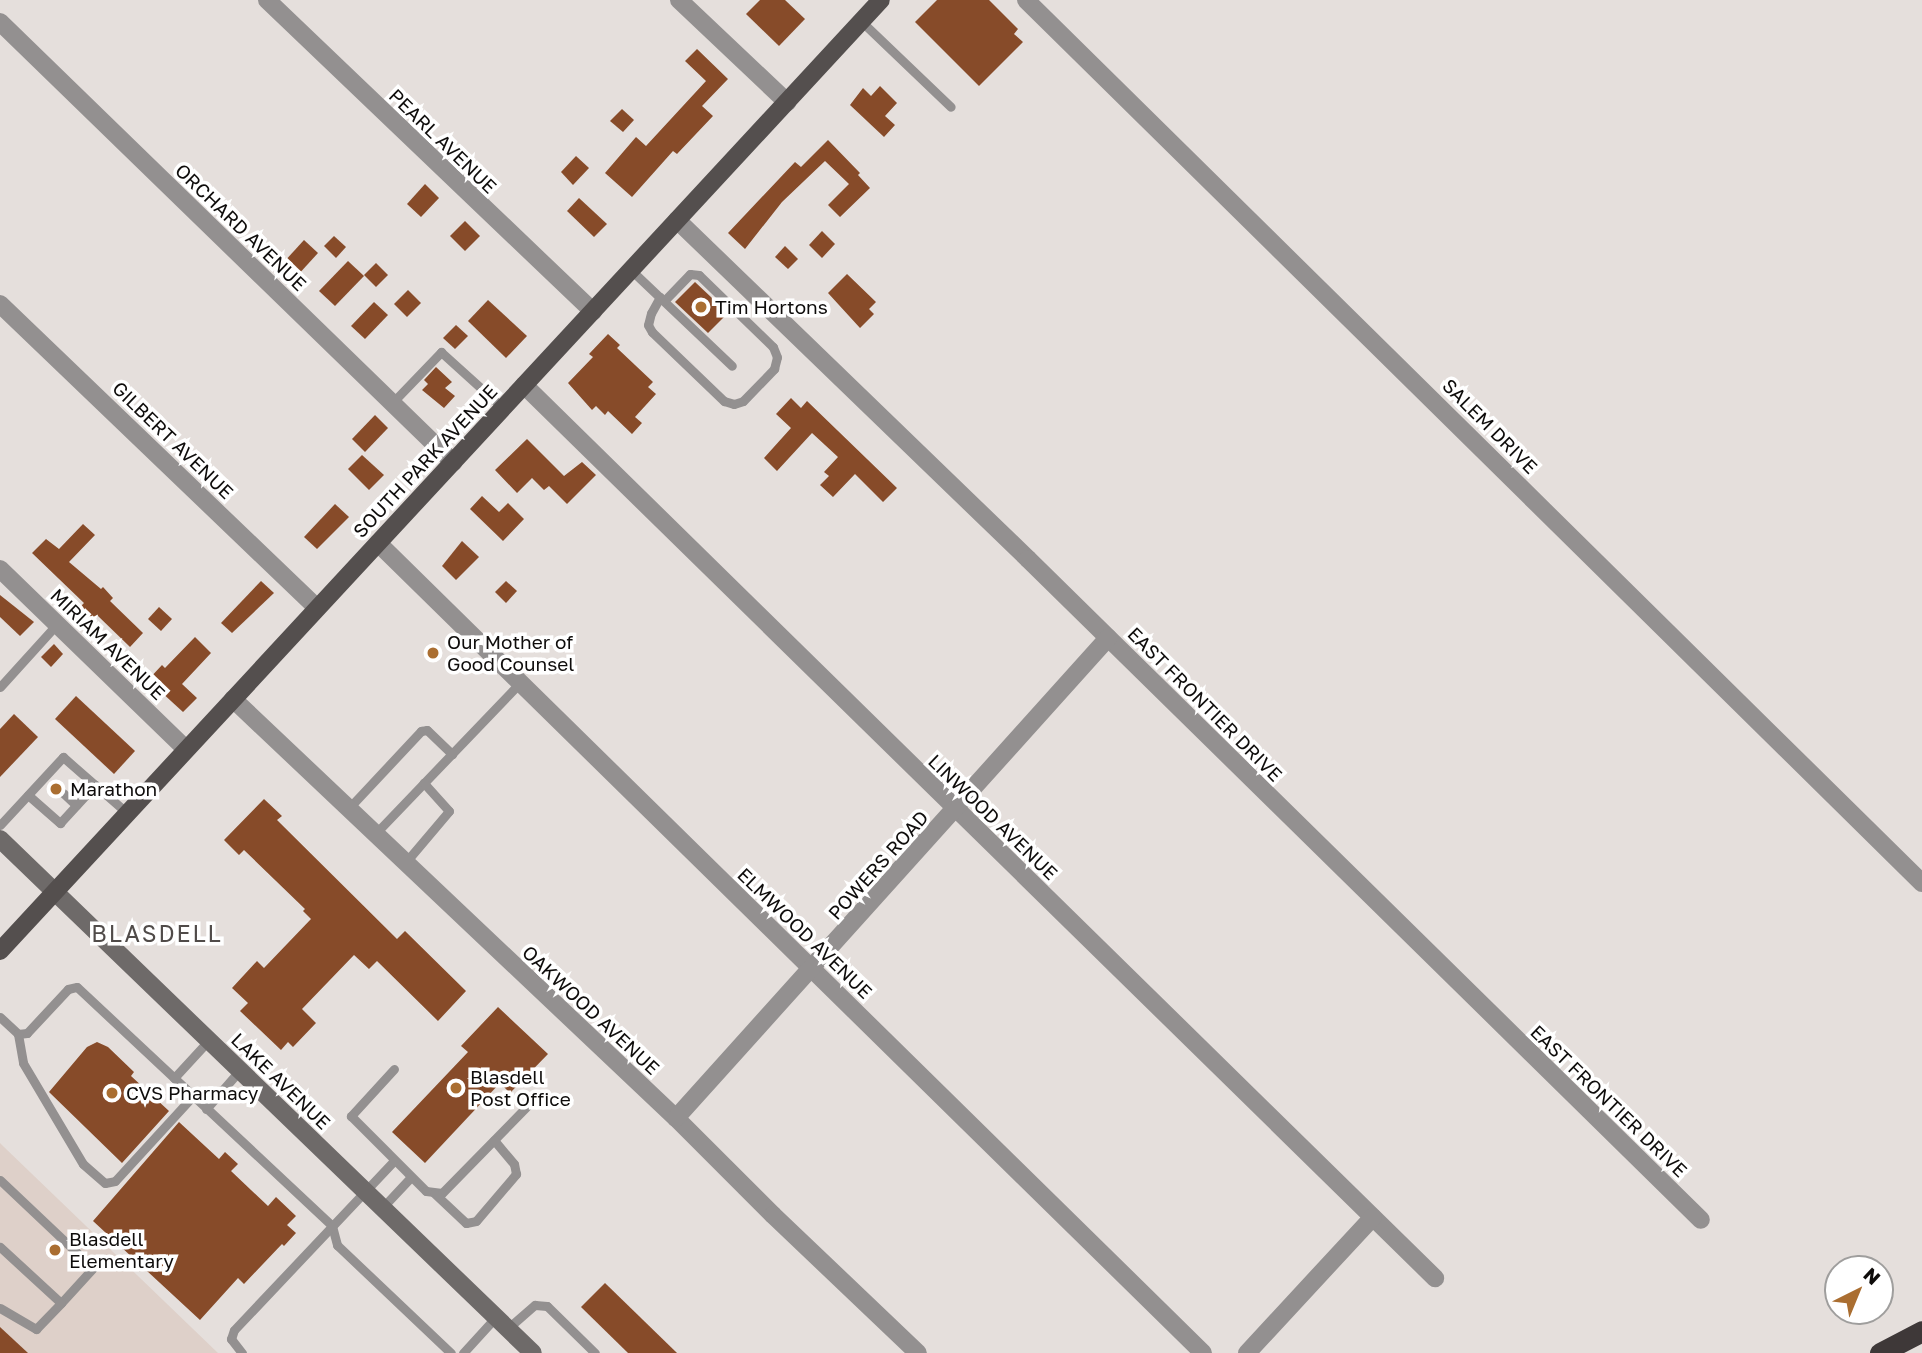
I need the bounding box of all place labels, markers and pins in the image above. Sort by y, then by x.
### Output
place label: Tim Hortons [715,296,828,318]
marker: Tim Hortons [693,299,709,315]
place label: Our Mother of Good Counsel [447,631,574,675]
marker: Our Mother of Good Counsel [425,645,441,661]
place label: Marathon [70,778,157,800]
marker: Marathon [48,781,64,797]
place label: Blasdell Post Office [470,1066,571,1110]
marker: Blasdell Post Office [448,1080,464,1096]
place label: CVS Pharmacy [126,1082,258,1104]
marker: CVS Pharmacy [104,1085,120,1101]
place label: Blasdell Elementary [69,1228,174,1272]
marker: Blasdell Elementary [47,1242,63,1258]

